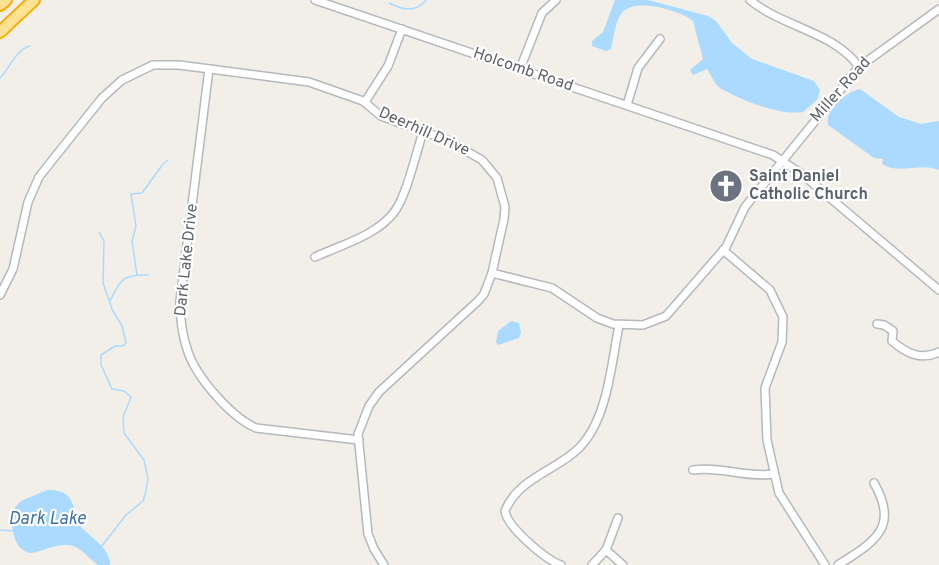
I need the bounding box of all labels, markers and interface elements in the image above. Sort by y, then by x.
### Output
street label: Holcomb Road [470,44,576,96]
street label: Miller Road [806,53,876,127]
street label: Deerhill Drive [375,103,473,161]
place label: Saint Daniel Catholic Church [749,167,868,205]
church icon: Saint Daniel Catholic Church [708,168,744,204]
street label: Dark Lake Drive [171,203,203,317]
water label: Dark Lake [8,508,87,531]

